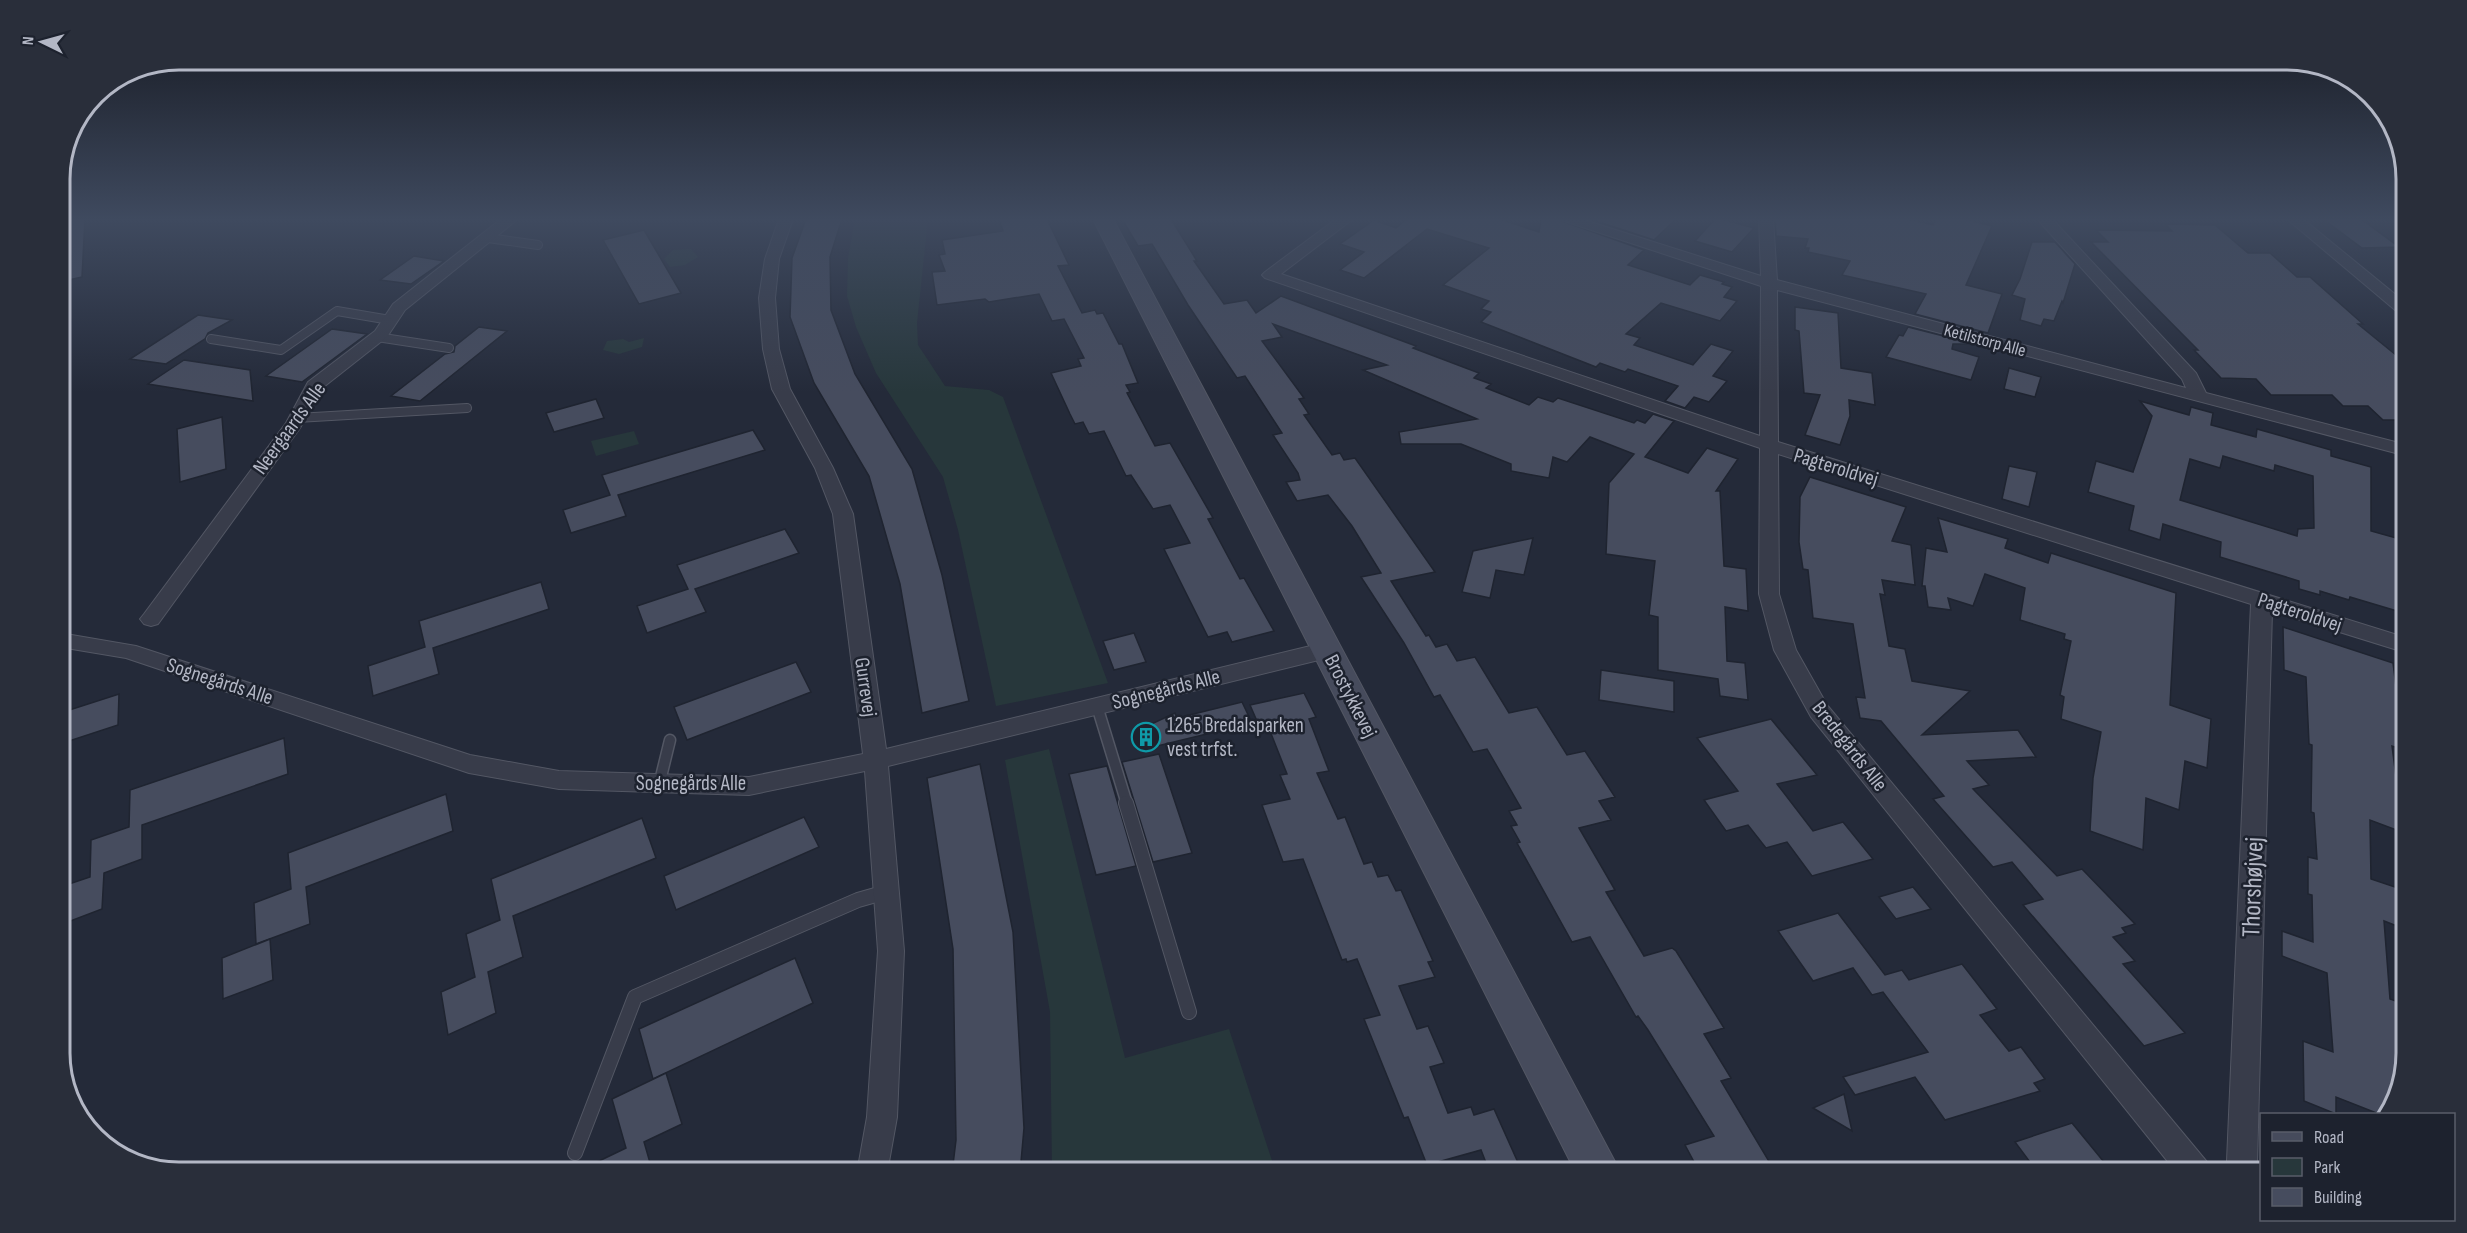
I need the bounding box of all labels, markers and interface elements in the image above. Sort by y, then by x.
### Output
north arrow [12,12,72,72]
text: N [19,36,38,46]
street label: Ketilstorp Alle [1942,319,2028,361]
street label: Neergaards Alle [248,377,331,479]
street label: Pagteroldvej [1791,443,1881,492]
street label: Pagteroldvej [2255,587,2345,638]
street label: Brostykkevej [1319,650,1382,742]
street label: Sognegårds Alle [163,653,276,710]
street label: Gurrevej [849,656,882,718]
street label: Sognegårds Alle [1109,664,1223,715]
street label: Bredegårds Alle [1807,696,1893,796]
place label: 1265 Bredalsparken vest trfst. [1167,713,1304,762]
building icon: 1265 Bredalsparken vest trfst. [1130,721,1162,753]
street label: Sognegårds Alle [636,771,746,796]
street label: Thorshøjvej [2236,836,2271,938]
legend [2260,1113,2455,1221]
text: Road [2314,1127,2344,1148]
text: Park [2314,1157,2340,1178]
text: Building [2314,1187,2362,1208]

